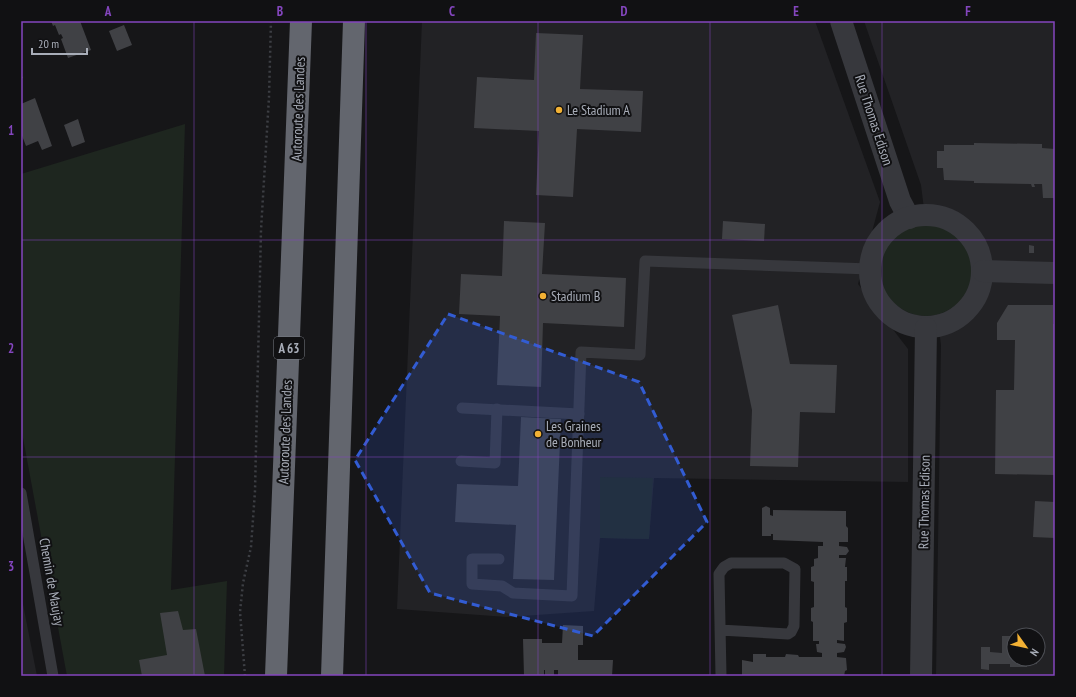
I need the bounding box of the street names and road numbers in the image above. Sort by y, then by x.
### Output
street label: Autoroute des Landes [287,56,309,161]
street label: Rue Thomas Edison [851,72,897,168]
road number: A 63 [274,337,304,359]
street label: Autoroute des Landes [274,379,296,484]
street label: Rue Thomas Edison [914,455,934,549]
street label: Chemin de Maujay [35,537,69,628]

